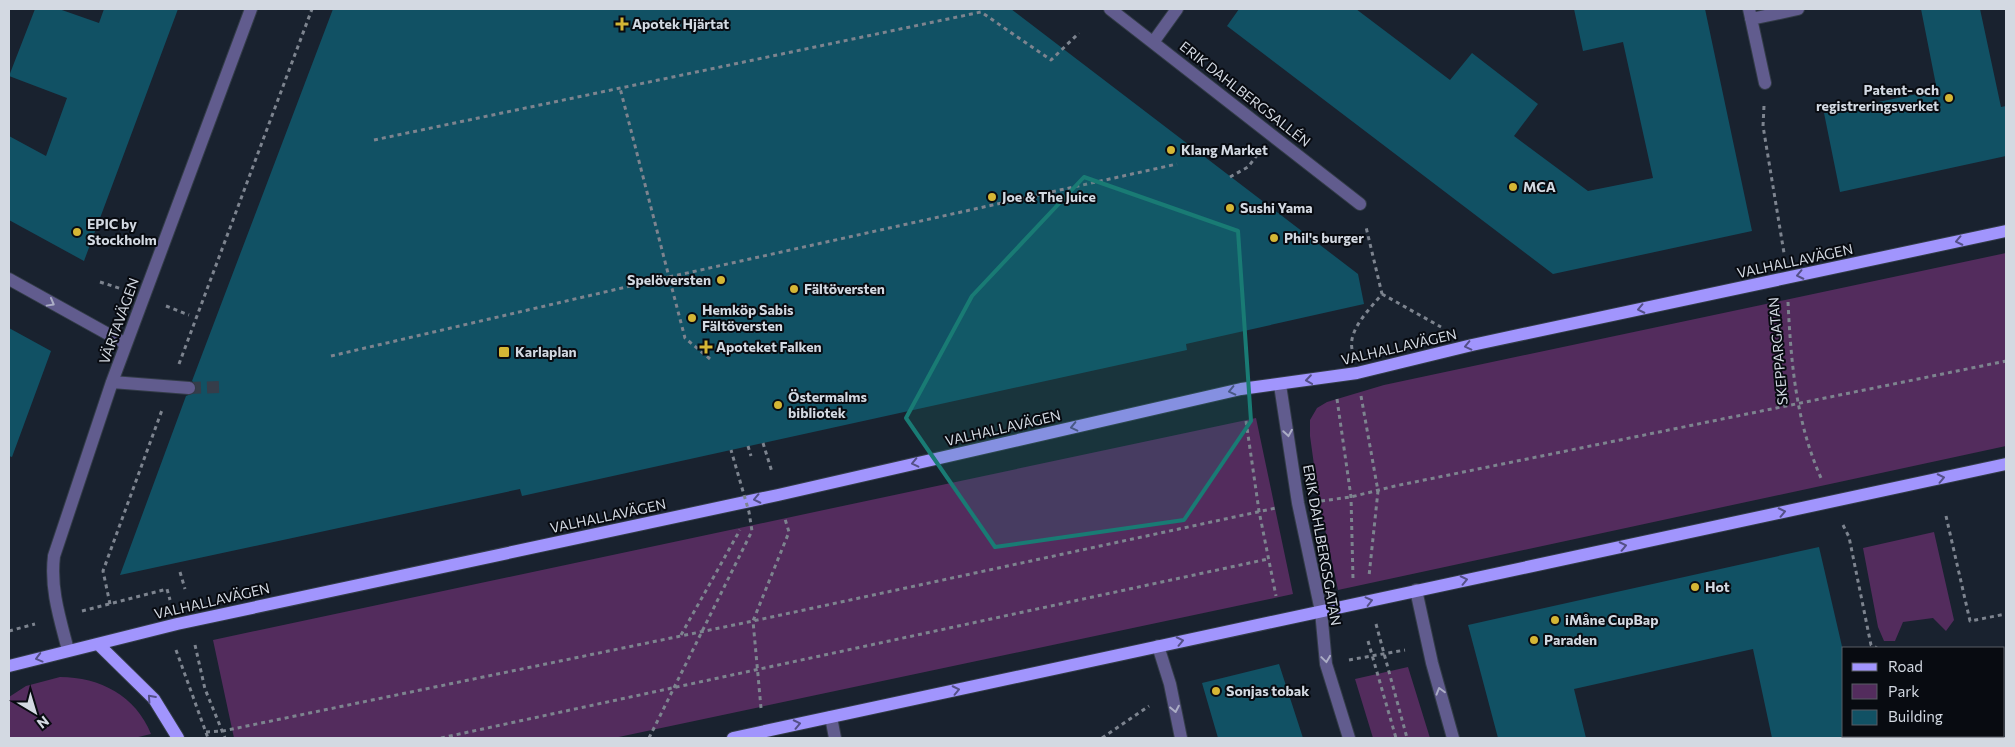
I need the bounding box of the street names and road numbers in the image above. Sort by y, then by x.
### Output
street label: ERIK DAHLBERGSALLÉN [1177,37,1314,150]
street label: VALHALLAVÄGEN [1735,240,1854,281]
street label: VÄRTAVÄGEN [95,275,142,366]
street label: SKEPPARGATAN [1764,296,1791,406]
street label: VALHALLAVÄGEN [1339,325,1458,368]
street label: VALHALLAVÄGEN [943,406,1062,449]
street label: ERIK DAHLBERGSGATAN [1300,463,1345,627]
street label: VALHALLAVÄGEN [548,495,667,536]
street label: VALHALLAVÄGEN [152,579,271,622]

